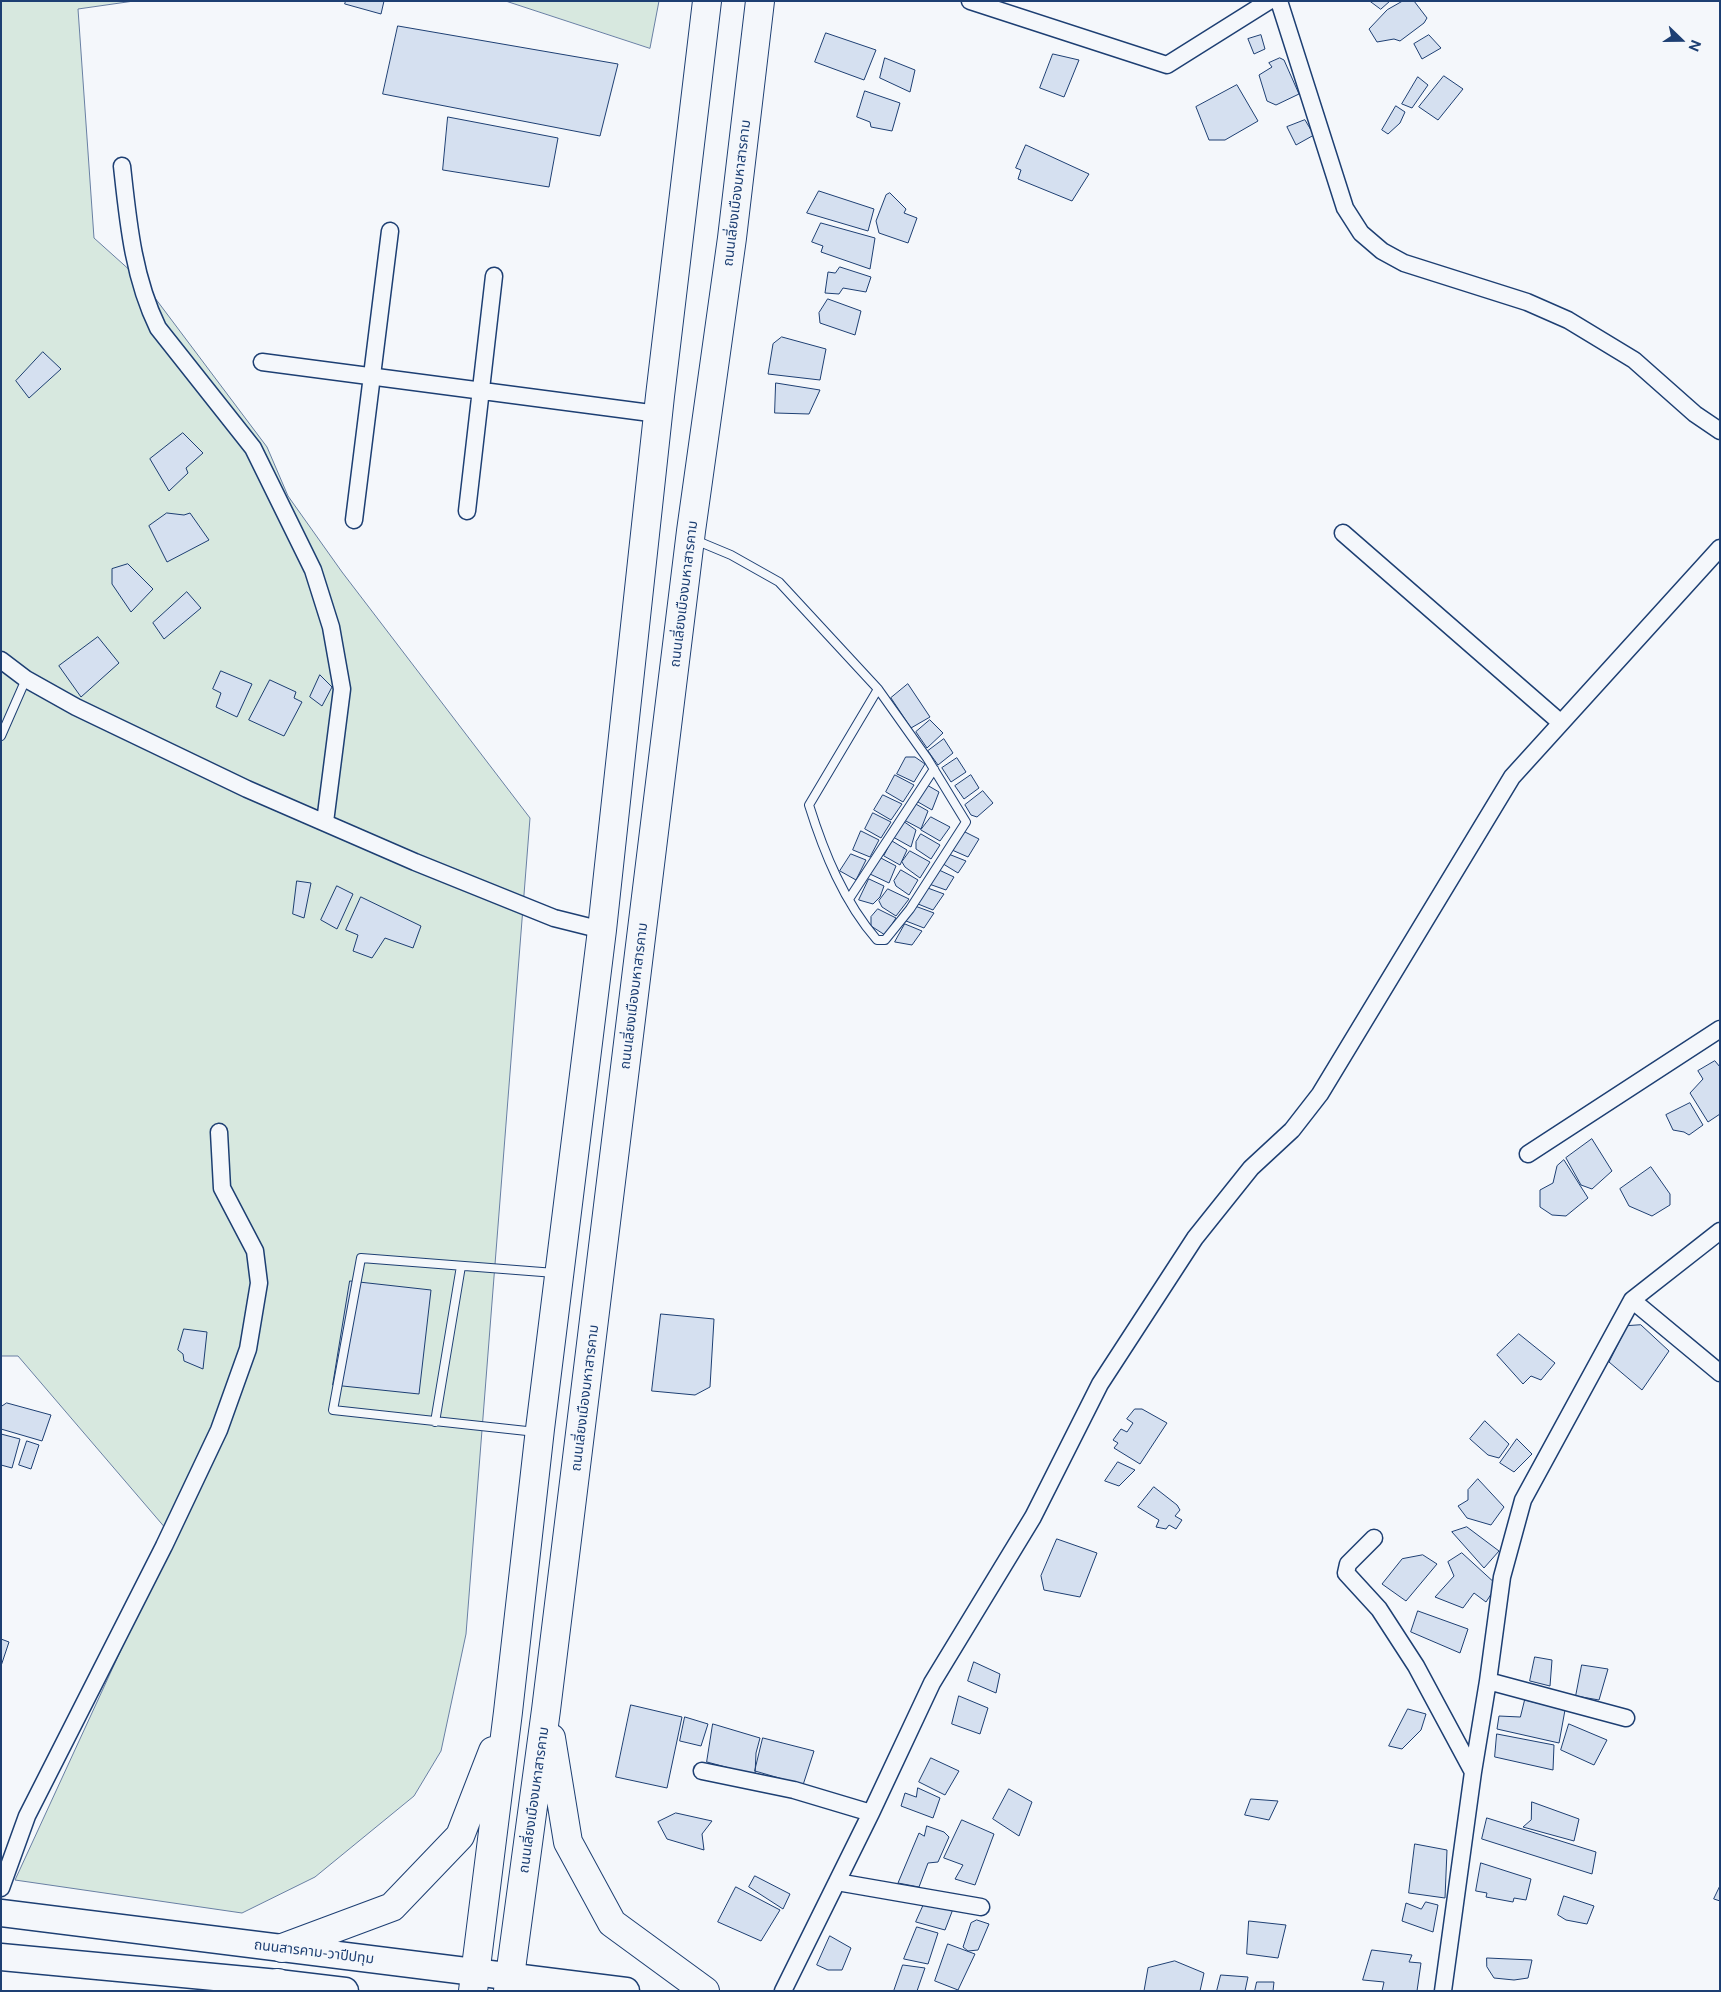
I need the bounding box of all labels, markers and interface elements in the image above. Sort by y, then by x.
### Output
north arrow [1656,15,1706,65]
text: N [1685,38,1704,54]
street label: ถนนเลี่ยงเมืองมหาสารคาม [720,119,754,267]
street label: ถนนเลี่ยงเมืองมหาสารคาม [667,520,701,668]
street label: ถนนเลี่ยงเมืองมหาสารคาม [617,922,651,1070]
street label: ถนนเลี่ยงเมืองมหาสารคาม [568,1324,602,1472]
street label: ถนนเลี่ยงเมืองมหาสารคาม [515,1726,553,1874]
street label: ถนนสารคาม-วาปีปทุม [253,1936,375,1968]

